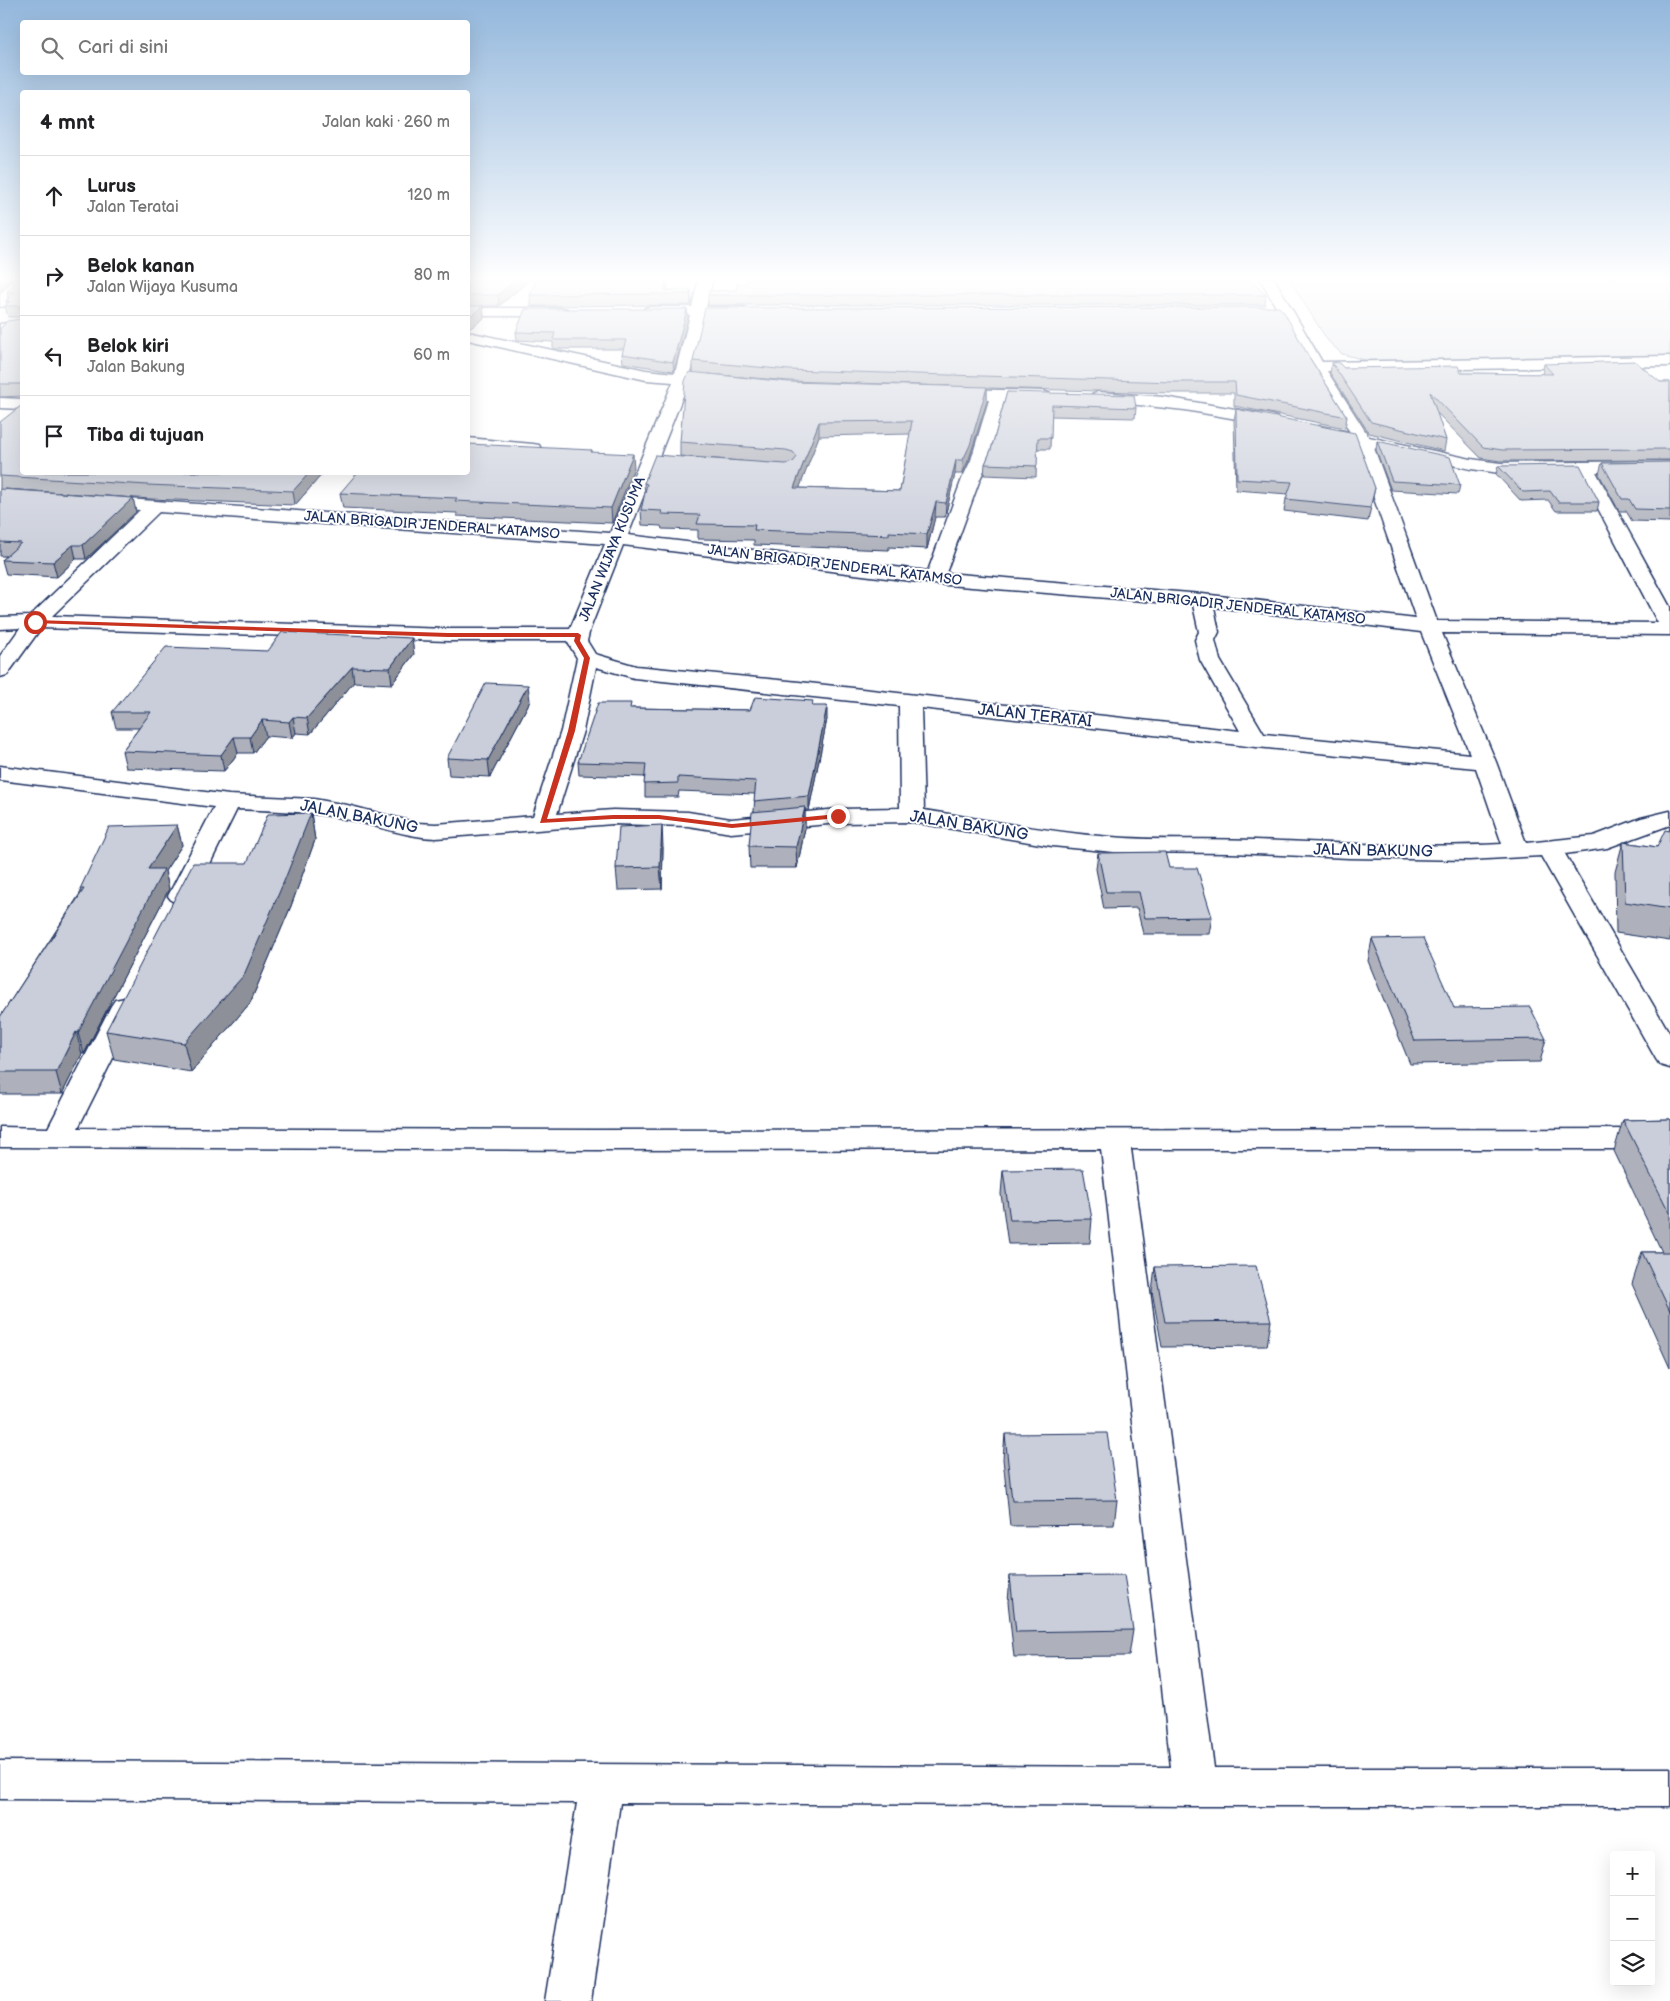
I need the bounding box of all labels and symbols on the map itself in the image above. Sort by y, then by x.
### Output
street label: JALAN WIJAYA KUSUMA [575,474,649,624]
street label: JALAN BRIGADIR JENDERAL KATAMSO [304,508,561,542]
street label: JALAN BRIGADIR JENDERAL KATAMSO [707,541,964,589]
street label: JALAN BRIGADIR JENDERAL KATAMSO [1110,584,1367,628]
route start [24,611,47,634]
street label: JALAN TERATAI [977,701,1093,731]
street label: JALAN BAKUNG [299,796,419,838]
route end [827,805,850,828]
street label: JALAN BAKUNG [908,807,1030,845]
street label: JALAN BAKUNG [1313,840,1433,862]

